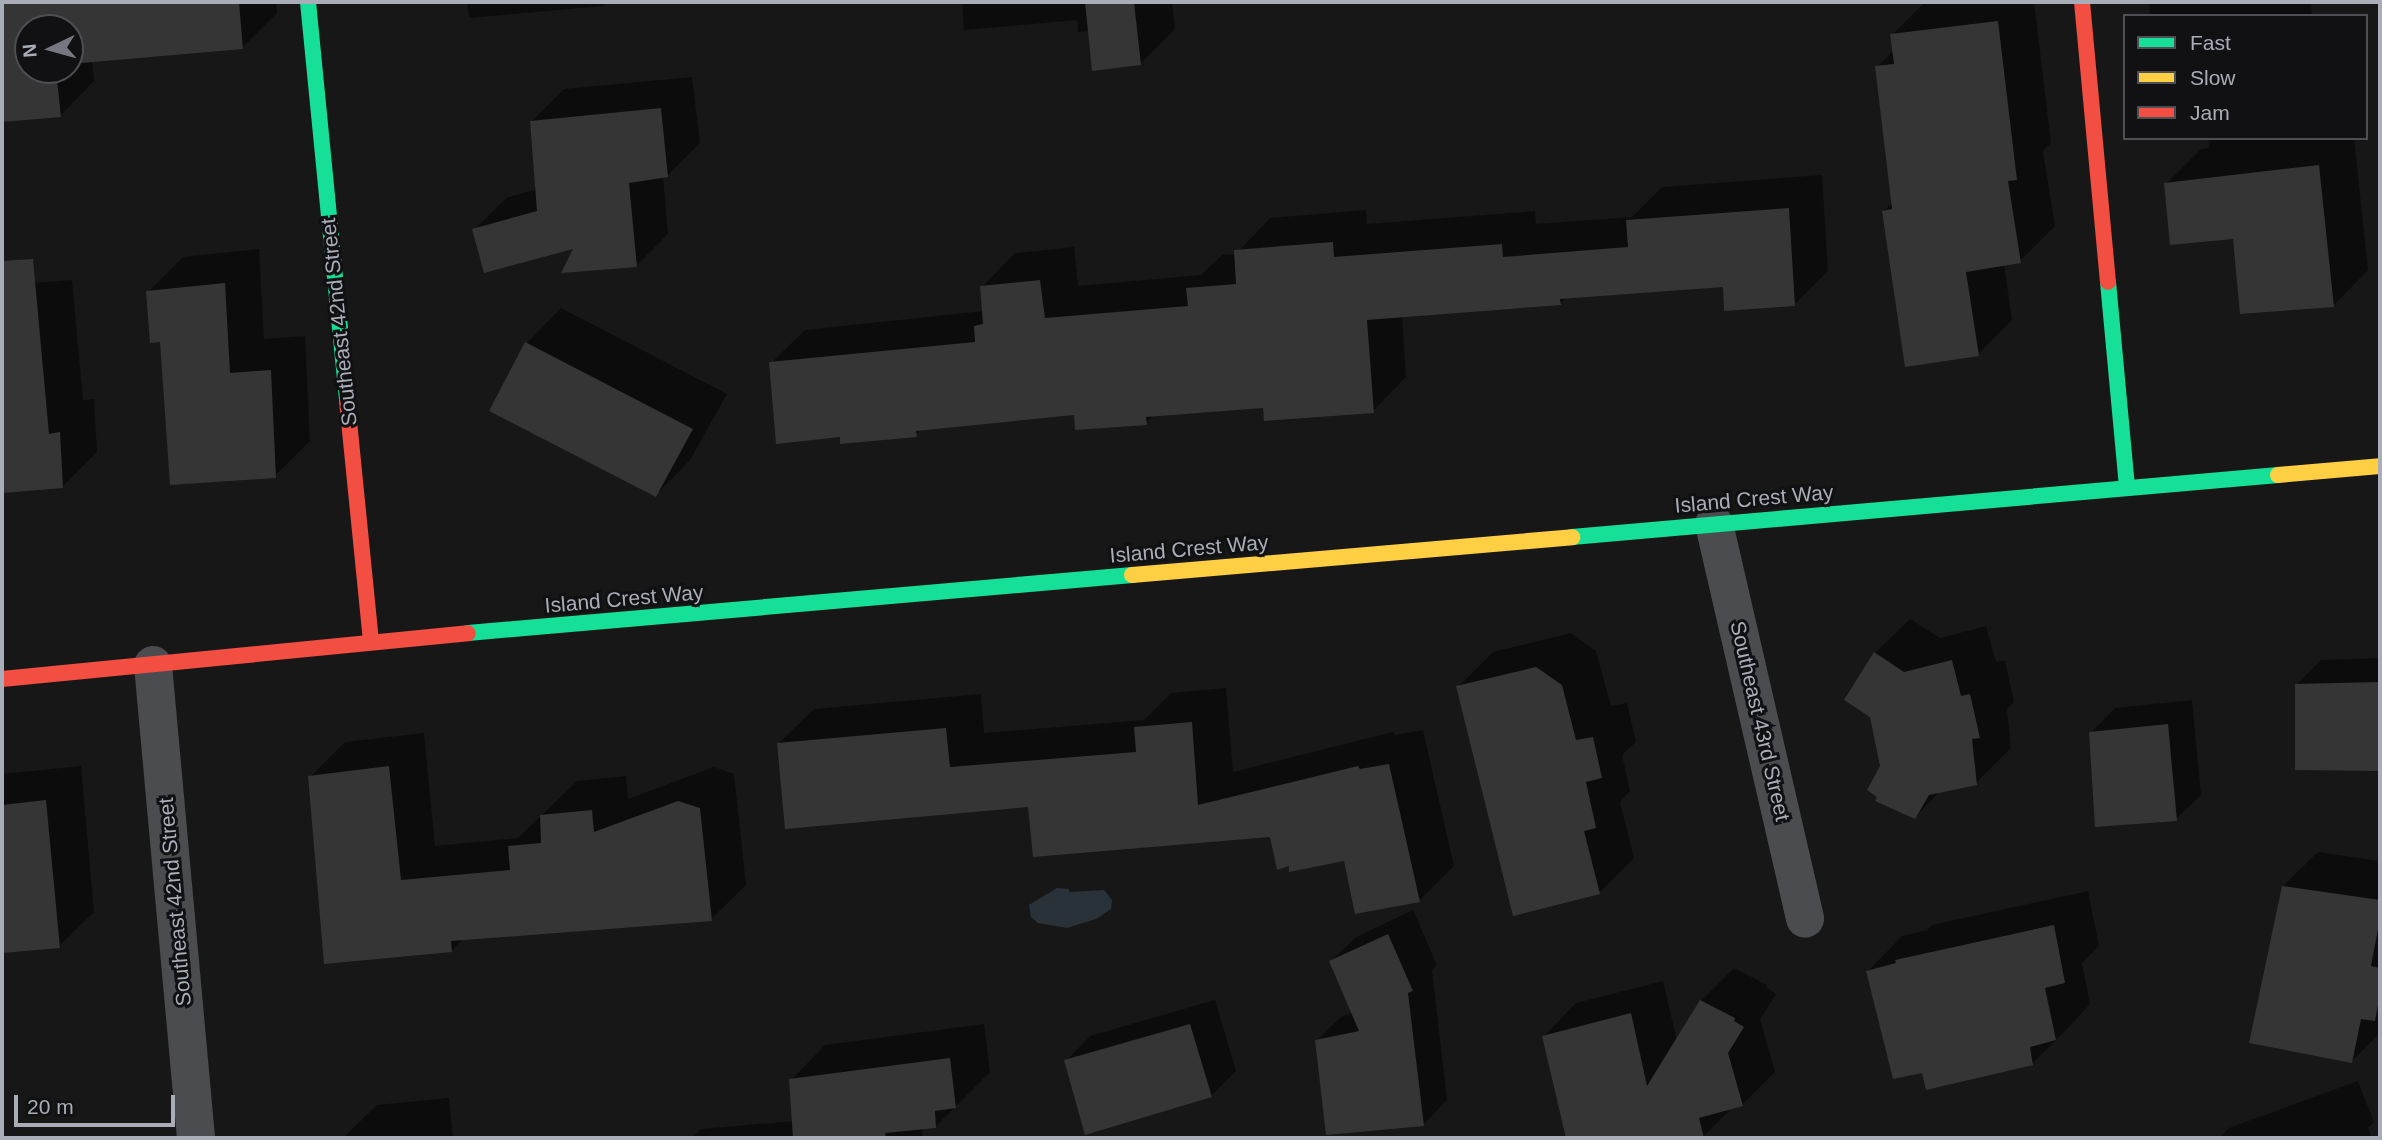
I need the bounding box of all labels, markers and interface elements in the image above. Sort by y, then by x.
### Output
north arrow [14,14,84,84]
legend [2123,14,2368,140]
text: Fast [2190,31,2231,54]
text: N [19,43,41,58]
text: Slow [2190,66,2236,89]
text: Jam [2190,101,2230,124]
street label: Southeast 42nd Street [316,217,362,427]
street label: Island Crest Way [1674,480,1834,518]
street label: Island Crest Way [1109,530,1269,568]
street label: Island Crest Way [544,580,704,618]
street label: Southeast 43rd Street [1725,619,1795,823]
street label: Southeast 42nd Street [153,797,197,1007]
scale bar [18,1080,178,1124]
text: 20 m [27,1095,74,1118]

